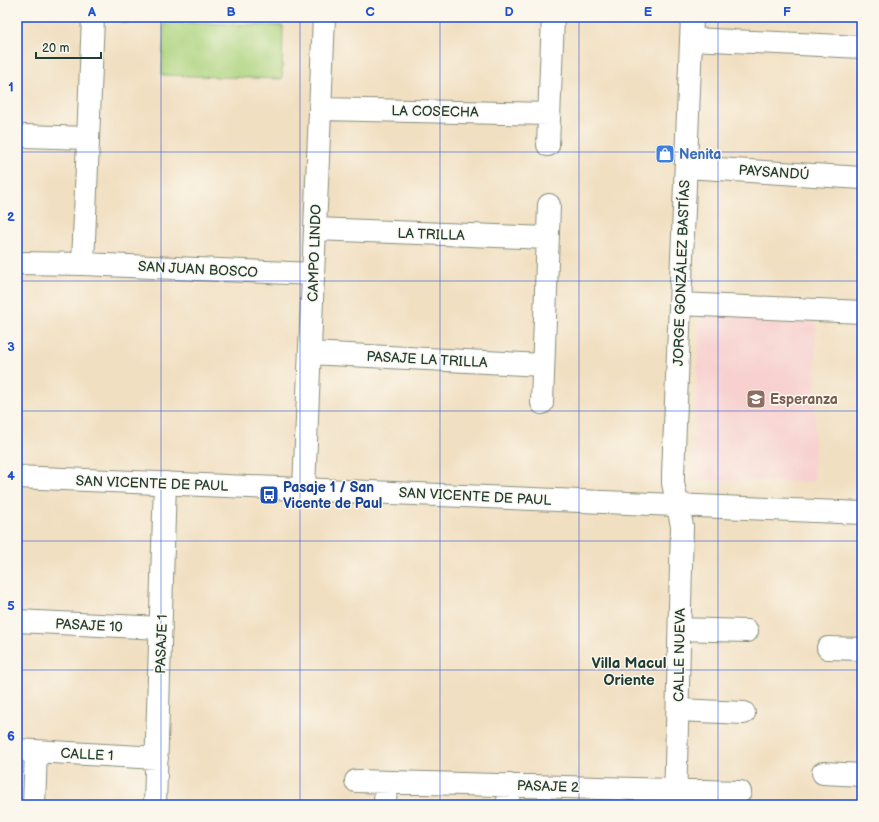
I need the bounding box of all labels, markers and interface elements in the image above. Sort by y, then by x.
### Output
text: A [87,4,96,20]
text: B [226,4,236,20]
text: C [365,4,375,20]
text: D [504,4,514,20]
text: E [644,4,653,20]
text: F [783,4,791,20]
scale bar [36,34,101,60]
text: 20 m [42,41,69,56]
text: 1 [8,79,14,95]
street label: LA COSECHA [391,102,479,121]
shop icon: Nenita [654,143,676,165]
place label: Nenita [679,146,721,163]
street label: PAYSANDÚ [738,161,810,183]
street label: JORGE GONZÁLEZ BASTÍAS [669,180,693,366]
street label: CAMPO LINDO [304,204,325,302]
text: 2 [7,209,15,225]
street label: LA TRILLA [397,225,465,244]
street label: SAN JUAN BOSCO [138,258,259,281]
text: 3 [7,339,15,355]
street label: PASAJE LA TRILLA [366,348,488,371]
school or university icon: Esperanza [745,388,767,410]
place label: Esperanza [770,391,838,408]
text: 4 [7,468,15,484]
street label: SAN VICENTE DE PAUL [75,472,229,495]
place label: Pasaje 1 / San Vicente de Paul [283,479,382,512]
bus stop icon: Pasaje 1 / San Vicente de Paul [258,484,280,506]
street label: SAN VICENTE DE PAUL [398,484,552,509]
text: 5 [7,598,15,614]
street label: CALLE NUEVA [670,608,689,702]
street label: PASAJE 1 [152,614,171,674]
street label: PASAJE 10 [55,615,123,636]
district label: Villa Macul Oriente [592,654,666,690]
text: 6 [7,728,15,744]
street label: CALLE 1 [60,745,114,764]
street label: PASAJE 2 [517,777,580,796]

